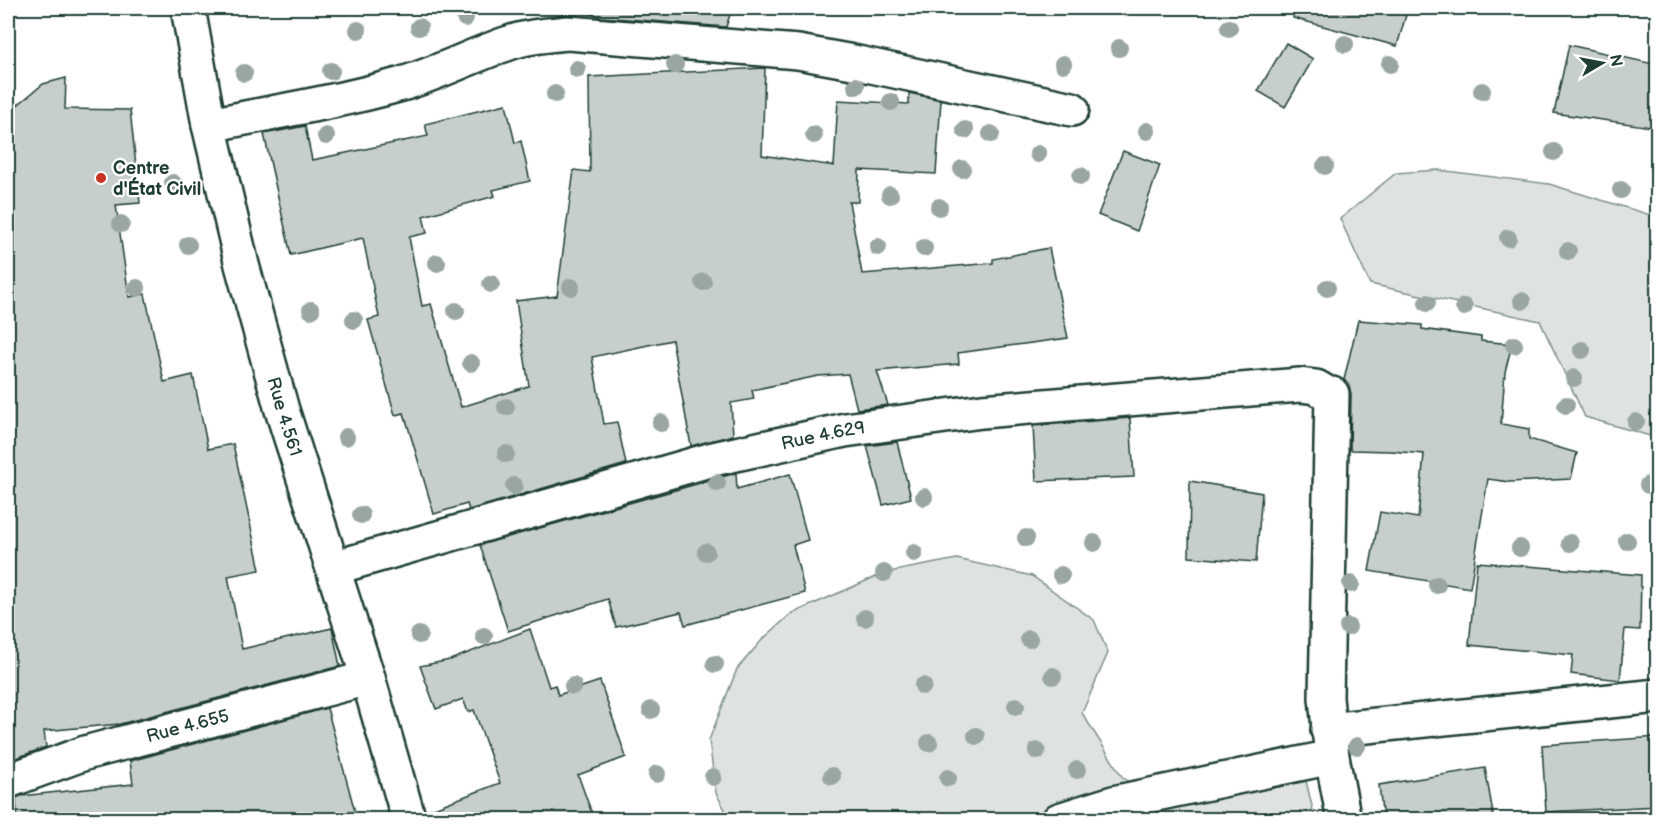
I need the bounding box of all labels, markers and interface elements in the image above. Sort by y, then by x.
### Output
north arrow [1572,33,1632,93]
text: N [1605,53,1626,68]
place label: Centre d'État Civil [113,158,201,200]
marker: Centre d'État Civil [94,171,108,185]
street label: Rue 4.561 [263,375,307,458]
street label: Rue 4.629 [779,417,866,454]
street label: Rue 4.655 [144,705,231,747]

